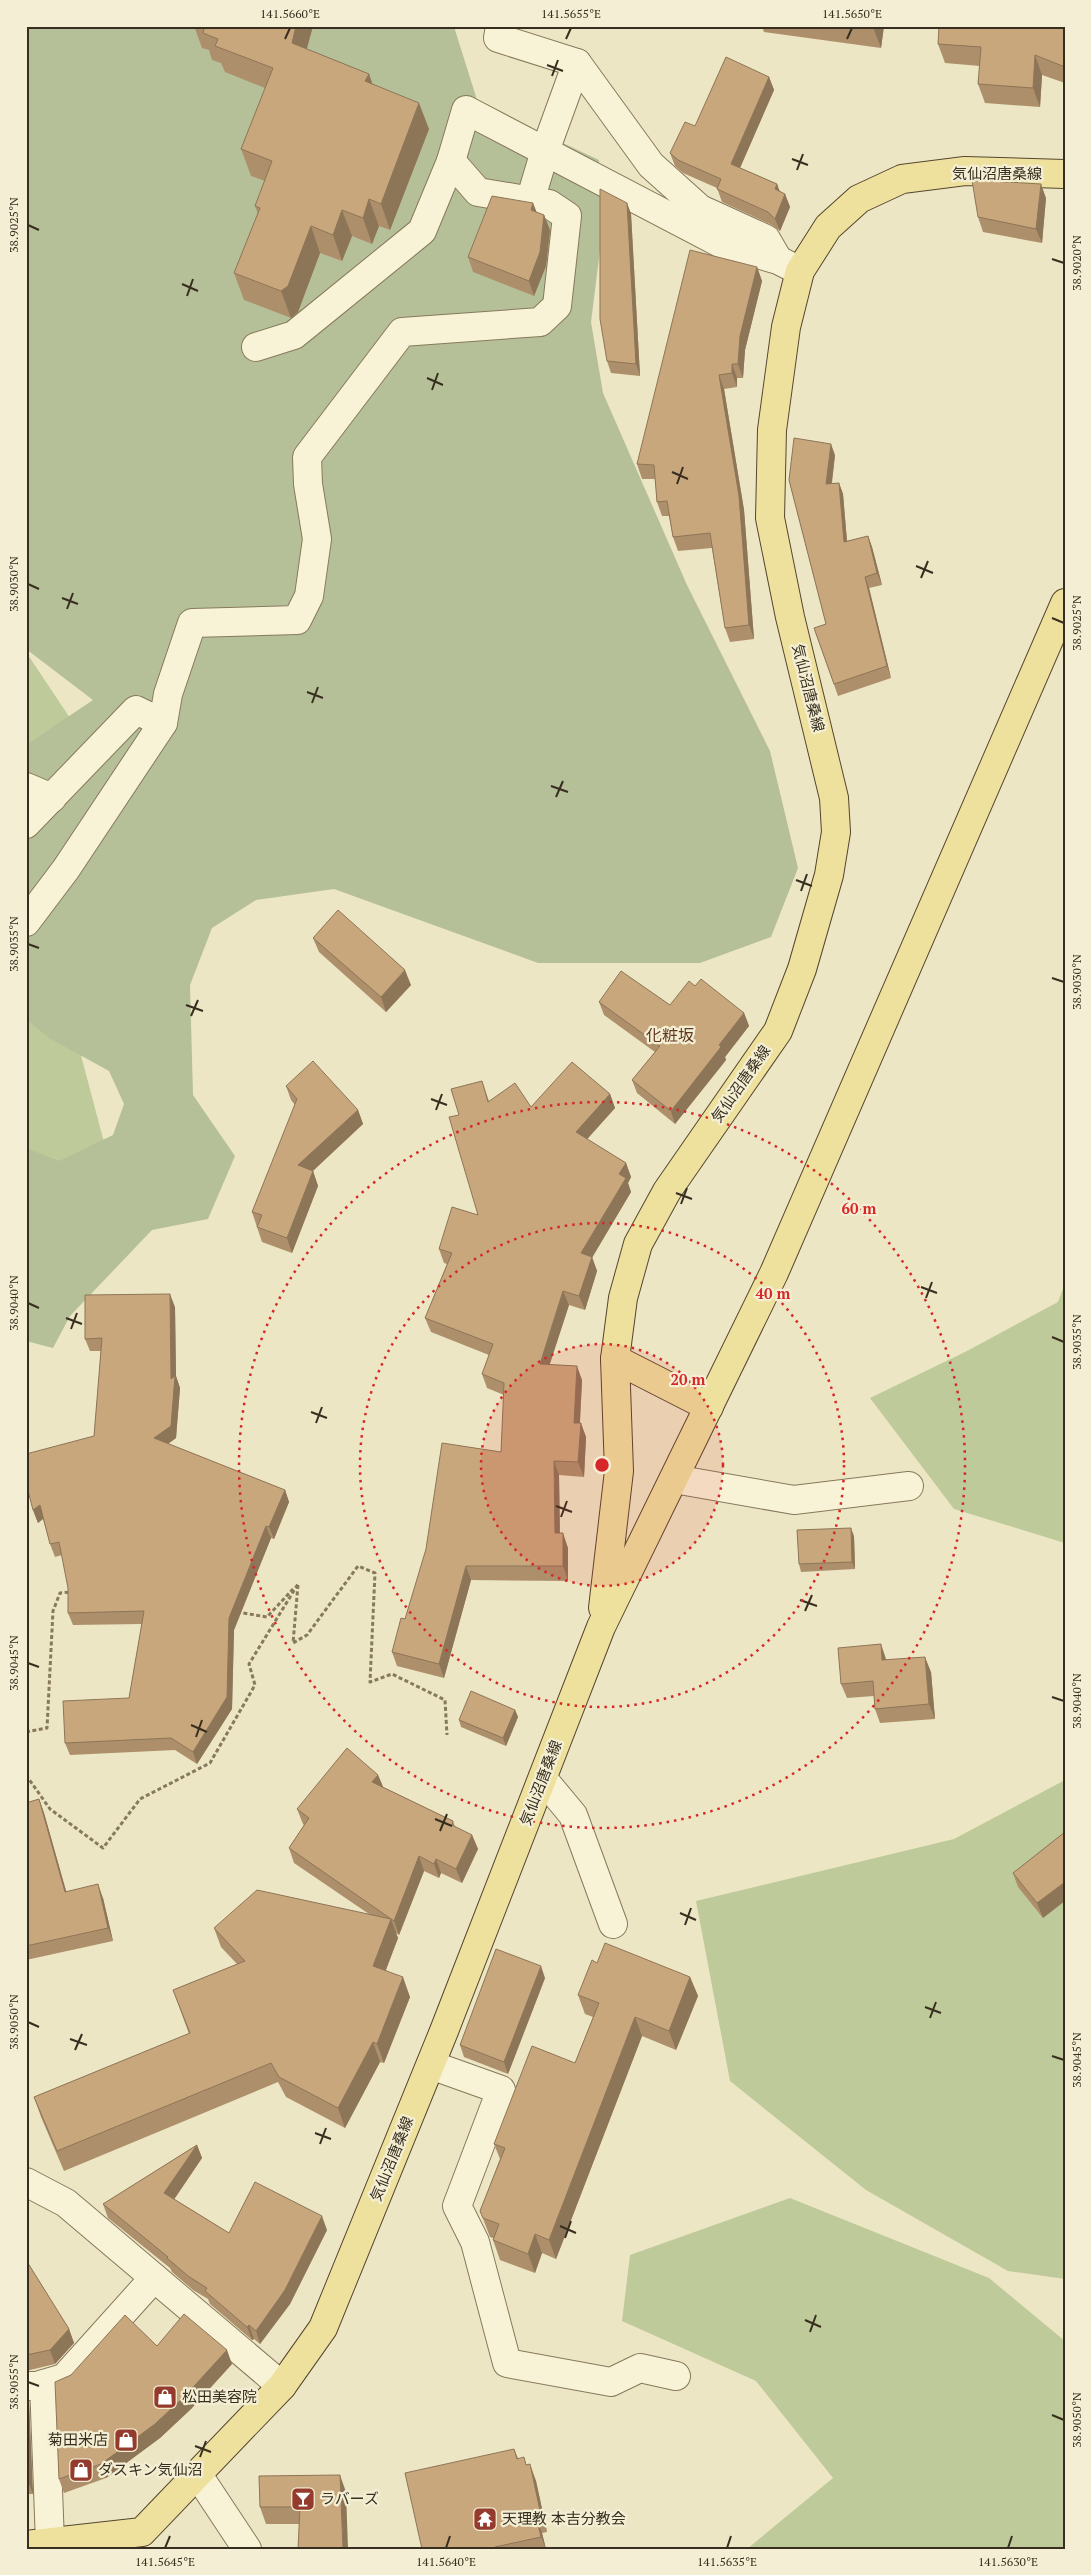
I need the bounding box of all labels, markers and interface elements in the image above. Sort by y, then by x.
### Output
text: 141.5660°E [260,6,320,21]
text: 141.5655°E [541,6,601,21]
text: 141.5650°E [822,6,882,21]
street label: 気仙沼唐桑線 [952,163,1042,183]
text: 38.9025°N [6,197,21,253]
text: 38.9020°N [1069,235,1084,291]
text: 38.9030°N [6,556,21,612]
text: 38.9025°N [1069,595,1084,651]
street label: 気仙沼唐桑線 [788,642,830,734]
text: 38.9035°N [6,916,21,972]
text: 38.9030°N [1069,954,1084,1010]
district label: 化粧坂 [646,1024,694,1046]
street label: 気仙沼唐桑線 [706,1041,774,1126]
text: 60 m [842,1198,877,1218]
text: 38.9040°N [6,1275,21,1331]
text: 40 m [756,1283,791,1303]
text: 38.9035°N [1069,1314,1084,1370]
text: 20 m [671,1369,706,1389]
centre of rings [593,1456,611,1474]
text: 38.9045°N [6,1635,21,1691]
text: 38.9040°N [1069,1673,1084,1729]
street label: 気仙沼唐桑線 [515,1737,566,1828]
text: 38.9050°N [6,1994,21,2050]
text: 38.9045°N [1069,2032,1084,2088]
street label: 気仙沼唐桑線 [365,2113,417,2204]
text: 38.9055°N [6,2354,21,2410]
shop icon: 松田美容院 [152,2384,178,2410]
place label: 松田美容院 [182,2386,257,2406]
text: 38.9050°N [1069,2392,1084,2448]
shop icon: 菊田米店 [113,2427,139,2453]
place label: 菊田米店 [48,2429,108,2449]
shop icon: ダスキン気仙沼 [68,2457,94,2483]
place label: ダスキン気仙沼 [98,2459,203,2479]
bar icon: ラバーズ [290,2486,316,2512]
place label: ラバーズ [320,2488,379,2508]
temple icon: 天理教 本吉分教会 [472,2506,498,2532]
place label: 天理教 本吉分教会 [502,2508,626,2528]
text: 141.5645°E [135,2554,195,2569]
text: 141.5640°E [416,2554,476,2569]
text: 141.5635°E [697,2554,757,2569]
text: 141.5630°E [978,2554,1038,2569]

